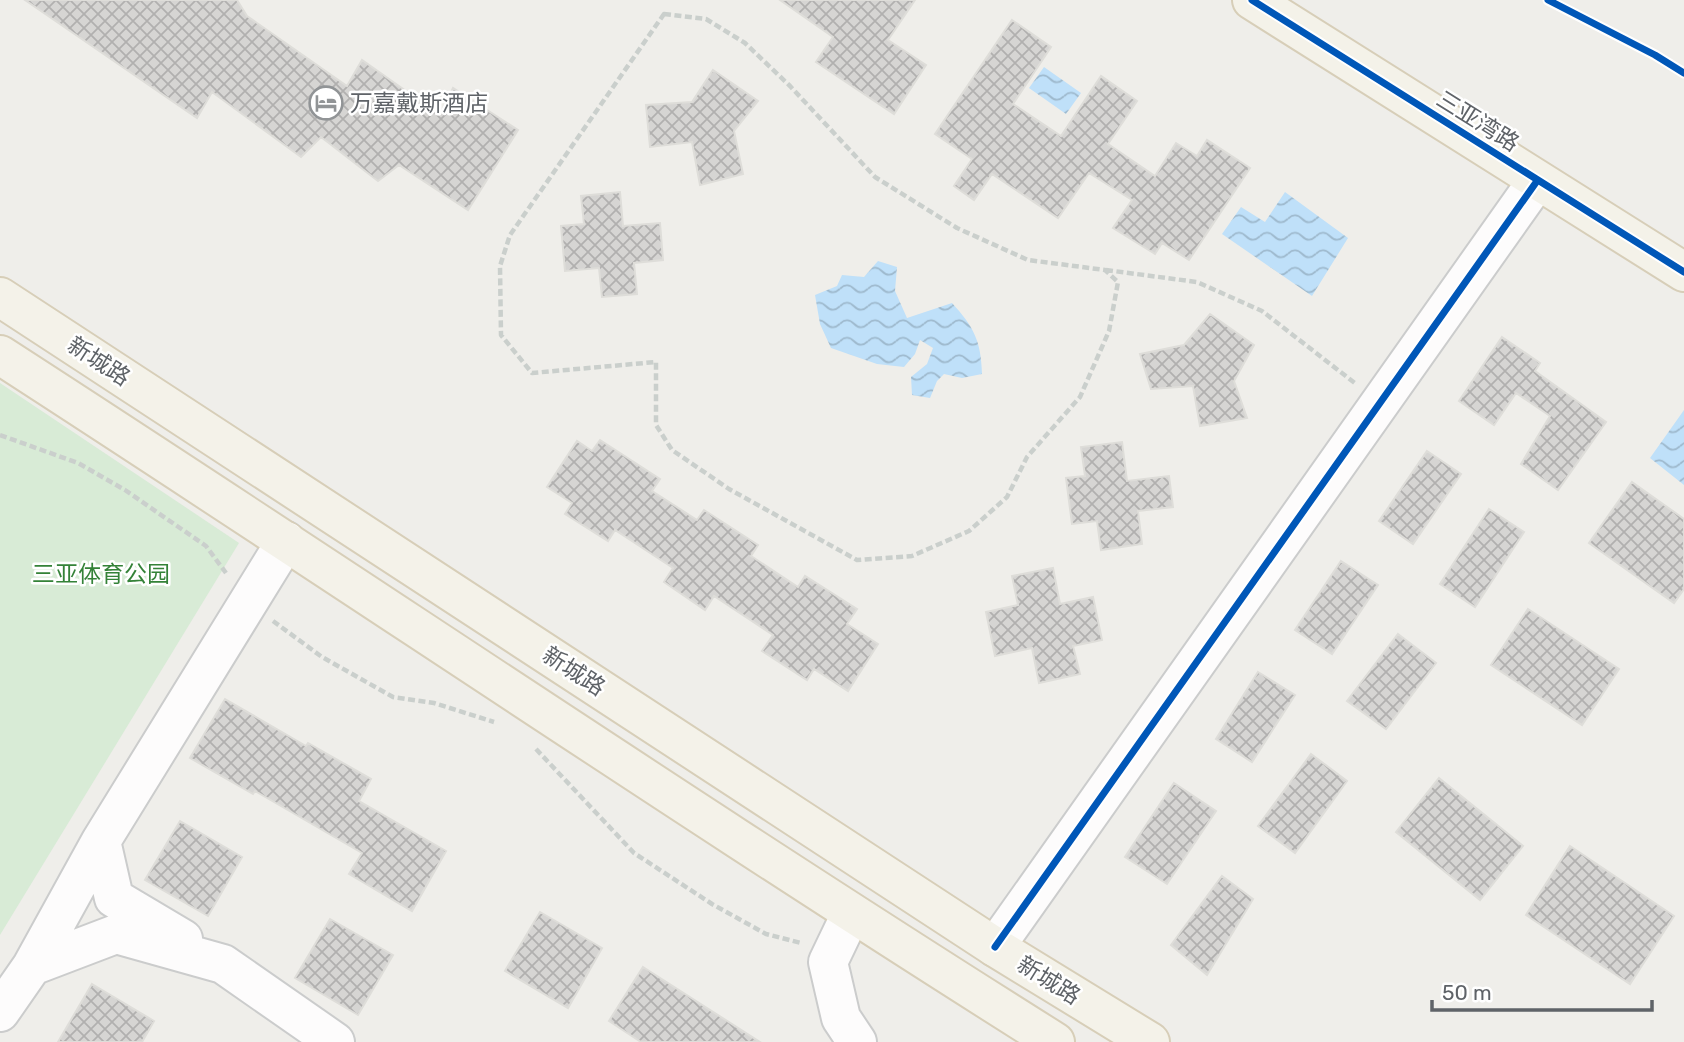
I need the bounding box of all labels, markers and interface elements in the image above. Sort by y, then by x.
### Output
hotel icon: 万嘉戴斯酒店 [307,84,345,122]
street label: 三亚湾路 [1432,85,1524,157]
place label: 万嘉戴斯酒店 [350,89,488,117]
street label: 新城路 [62,330,136,392]
park label: 三亚体育公园 [32,560,170,588]
street label: 新城路 [537,640,611,702]
street label: 新城路 [1012,950,1086,1010]
scale bar [1432,968,1652,1012]
text: 50 m [1442,980,1492,1005]

